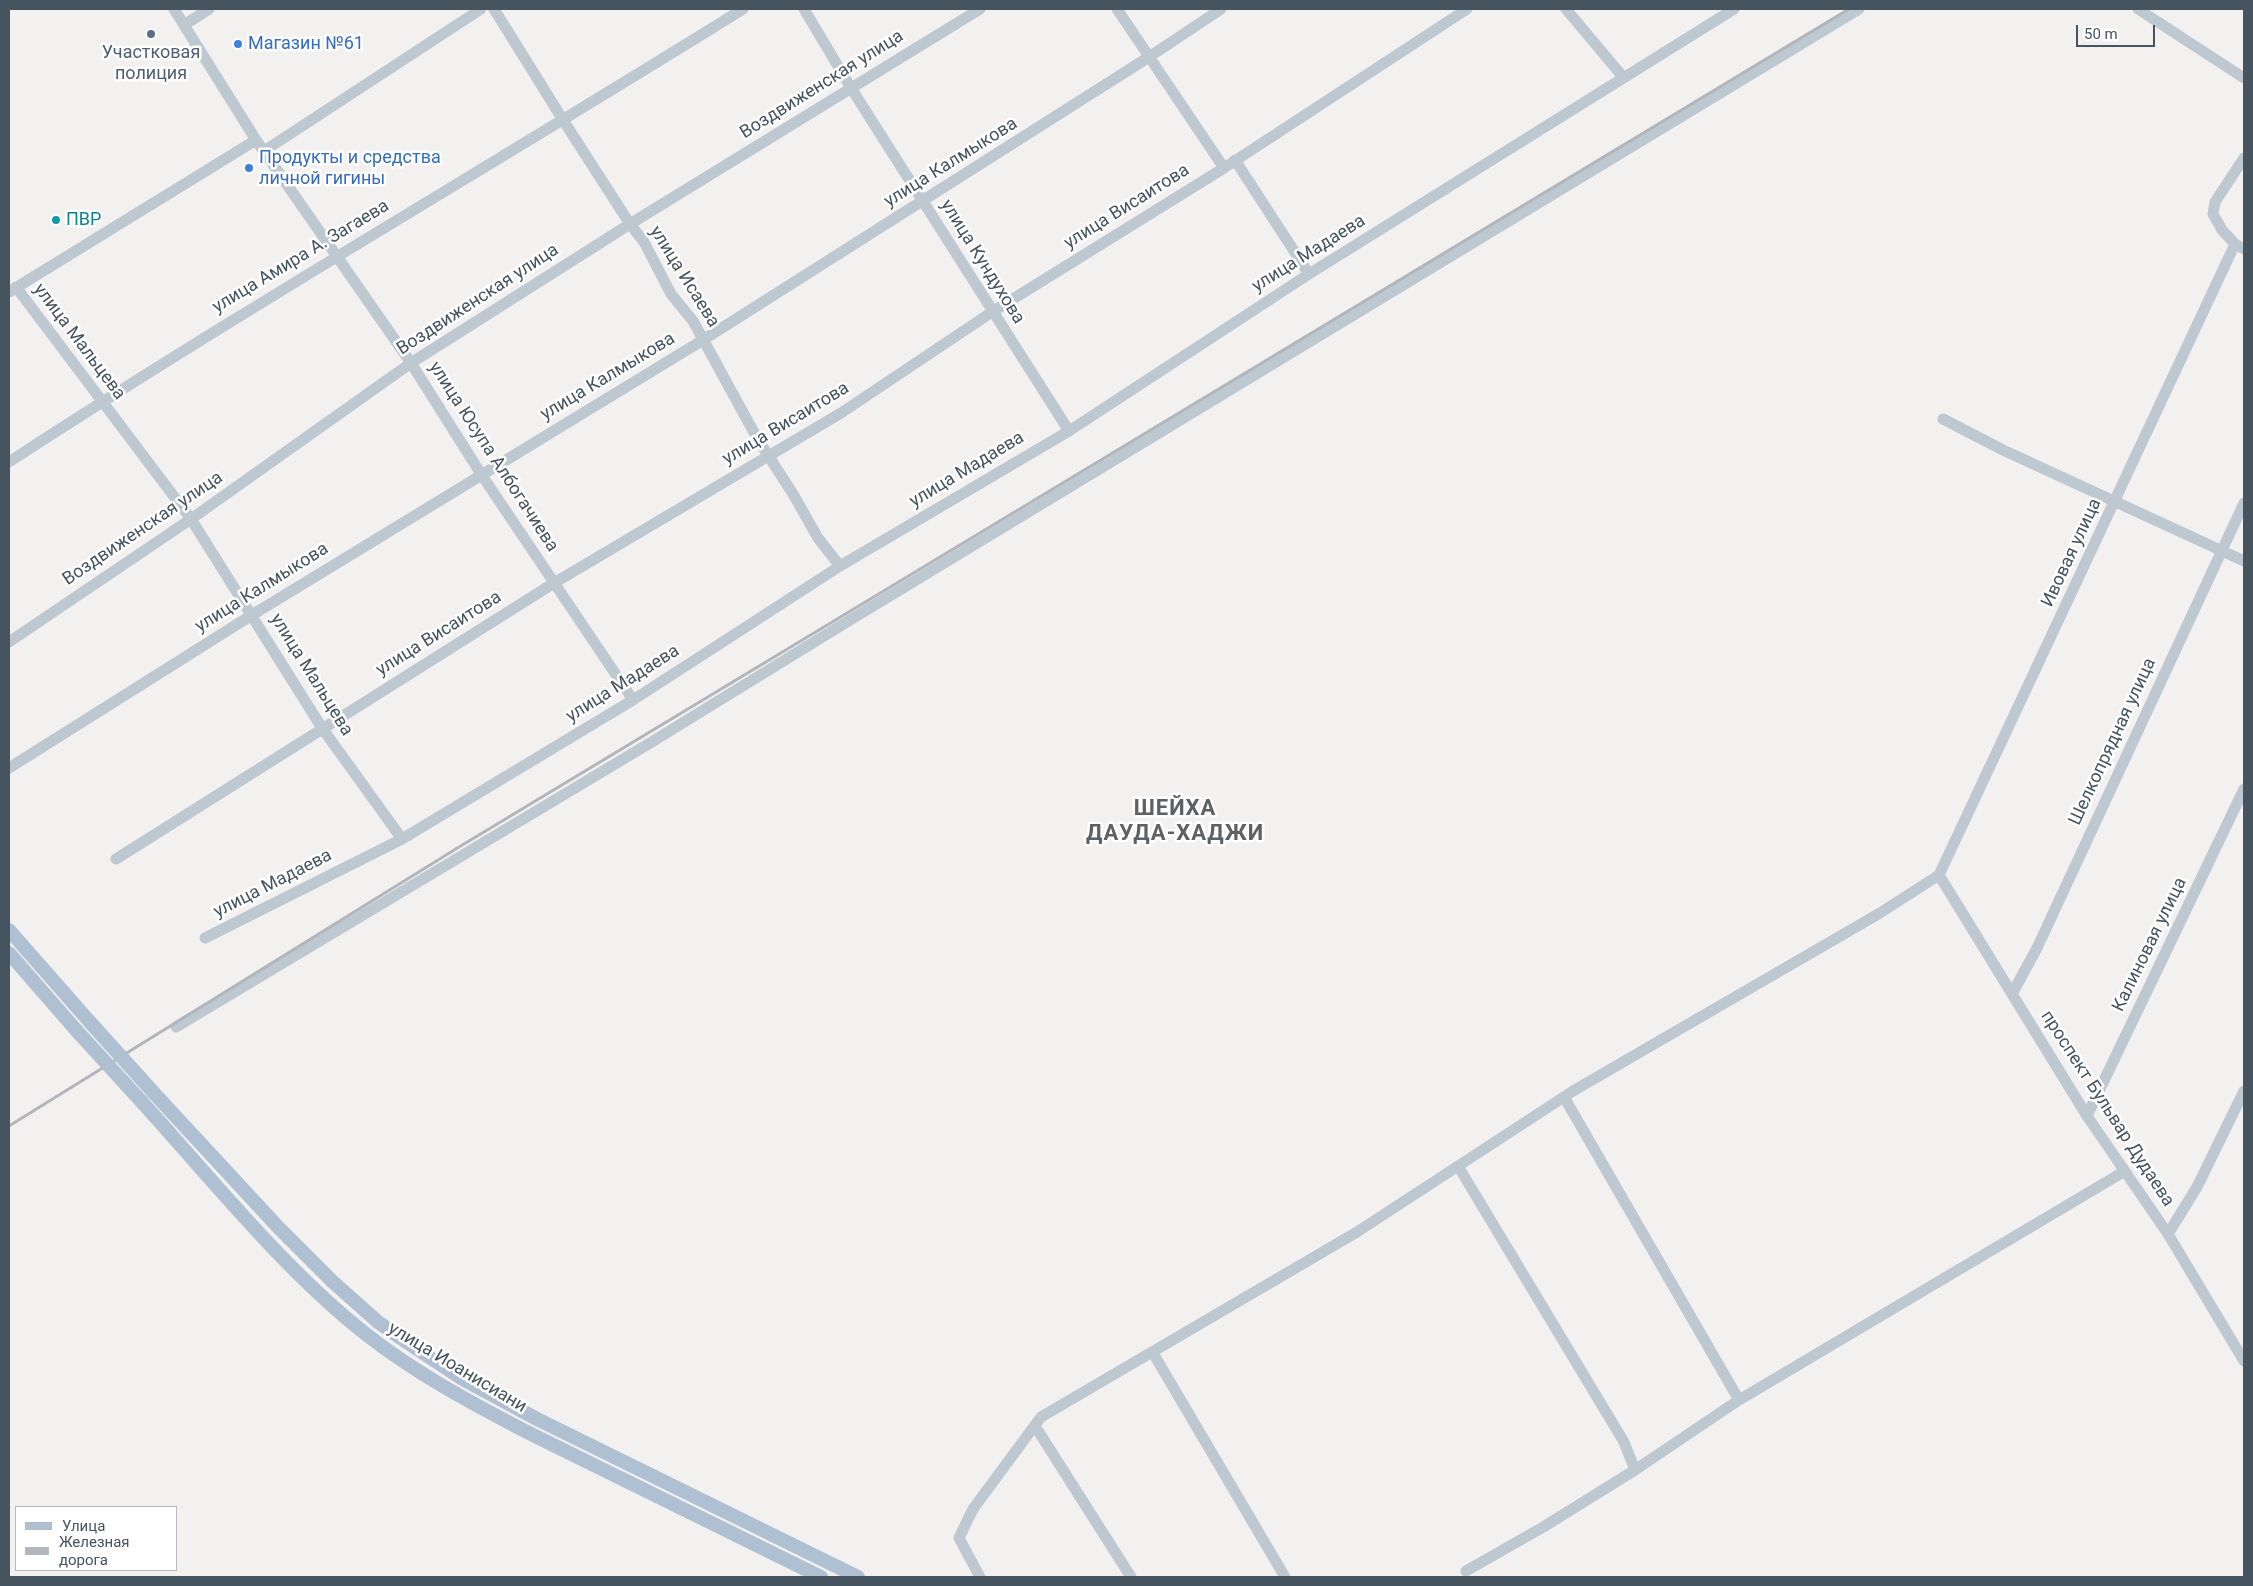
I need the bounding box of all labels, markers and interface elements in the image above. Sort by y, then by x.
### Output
scale bar [2078,15,2157,47]
text: 50 m [2084,25,2118,43]
street label: Воздвиженская улица [736,26,908,144]
marker: Участковая полиция [145,28,157,40]
place label: Магазин №61 [248,33,364,55]
marker: Магазин №61 [232,38,244,50]
place label: Участковая полиция [102,42,200,84]
street label: улица Калмыкова [880,113,1022,213]
place label: Продукты и средства личной гигины [259,147,441,190]
street label: улица Висаитова [1060,160,1194,254]
marker: Продукты и средства личной гигины [243,162,255,174]
street label: улица Амира А. Загаева [209,196,393,318]
street label: улица Кундухова [935,196,1029,328]
place label: ПВР [66,209,101,231]
street label: улица Мадаева [1248,210,1370,298]
marker: ПВР [50,214,62,226]
street label: улица Исаева [644,222,724,332]
street label: Воздвиженская улица [393,240,563,360]
street label: улица Мальцева [28,280,130,404]
street label: улица Калмыкова [537,328,679,426]
street label: улица Юсупа Албогачиева [423,358,563,556]
street label: улица Висаитова [719,378,853,470]
street label: улица Мадаева [906,427,1028,513]
street label: Воздвиженская улица [59,467,227,591]
street label: Ивовая улица [2037,495,2107,611]
street label: улица Калмыкова [191,538,333,638]
street label: улица Висаитова [372,587,506,681]
street label: улица Мальцева [265,610,357,740]
street label: улица Мадаева [562,640,684,728]
street label: Шелкопрядная улица [2065,655,2161,829]
district label: ШЕЙХА ДАУДА-ХАДЖИ [1085,796,1265,848]
street label: улица Мадаева [210,845,336,923]
street label: Калиновая улица [2108,874,2192,1016]
street label: проспект Бульвар Дудаева [2036,1007,2178,1211]
street label: улица Иоанисиани [384,1318,530,1418]
legend [15,1506,178,1571]
text: Улица [62,1517,105,1535]
text: Железная дорога [59,1533,130,1569]

